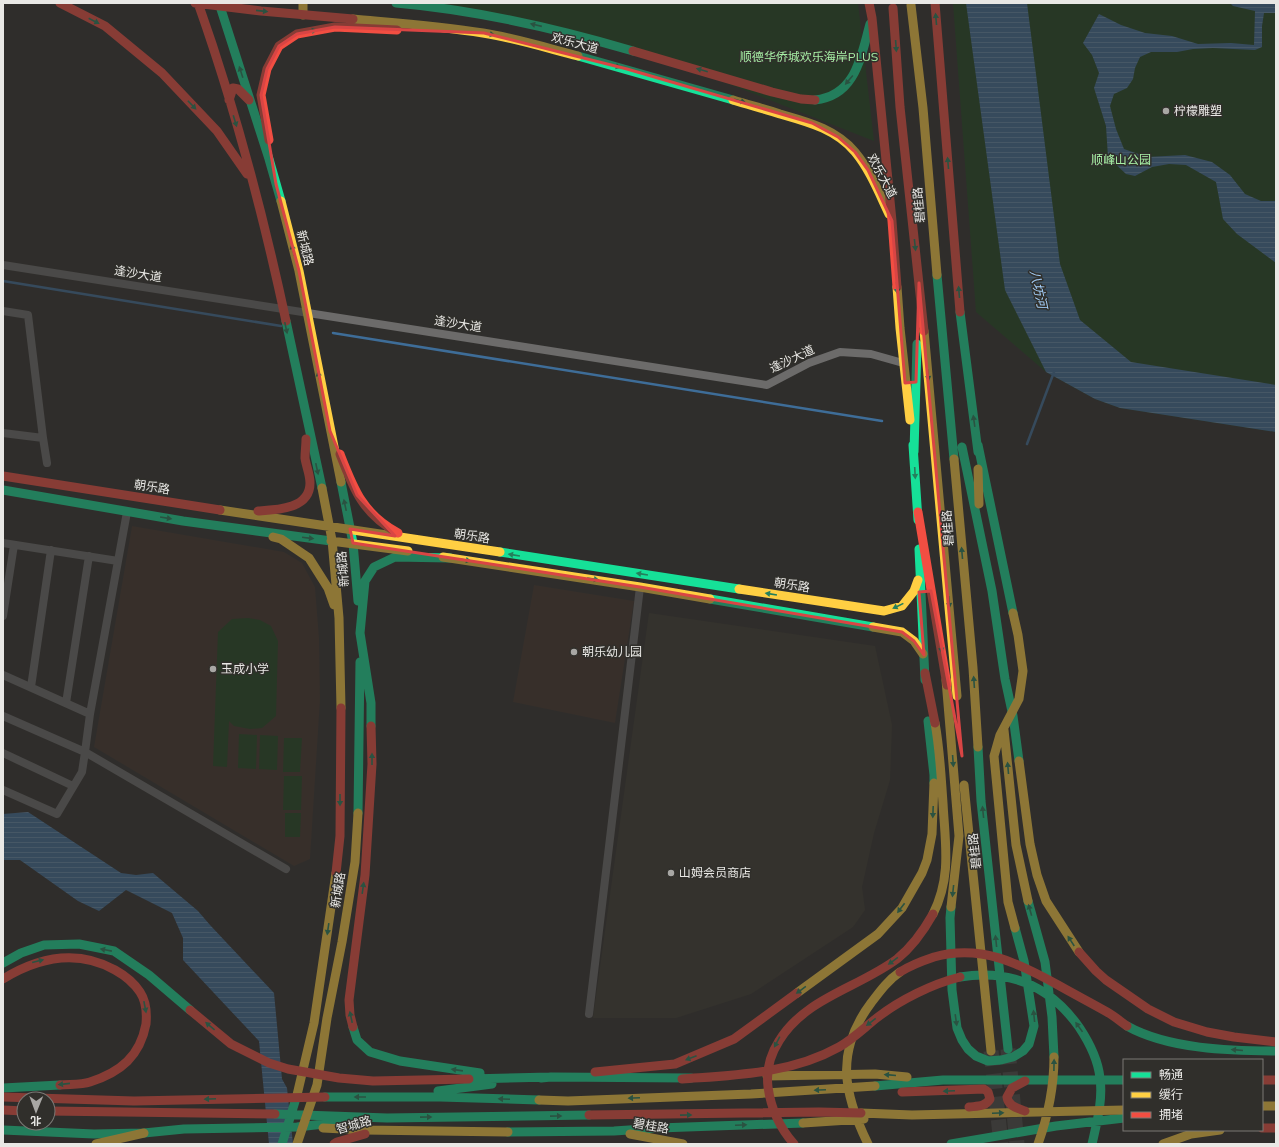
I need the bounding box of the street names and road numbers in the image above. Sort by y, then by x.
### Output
street label: 欢乐大道 [550,29,600,56]
street label: 欢乐大道 [865,151,900,200]
street label: 碧桂路 [909,186,928,224]
street label: 新城路 [294,229,317,267]
street label: 逢沙大道 [113,262,163,285]
street label: 逢沙大道 [433,312,483,335]
street label: 逢沙大道 [767,342,817,375]
street label: 朝乐路 [133,476,171,497]
street label: 碧桂路 [939,510,956,547]
street label: 朝乐路 [453,525,491,546]
street label: 新城路 [333,550,352,588]
street label: 朝乐路 [773,574,811,595]
street label: 碧桂路 [965,832,984,870]
street label: 新城路 [327,871,348,909]
street label: 智城路 [334,1112,373,1137]
street label: 碧桂路 [632,1115,670,1136]

